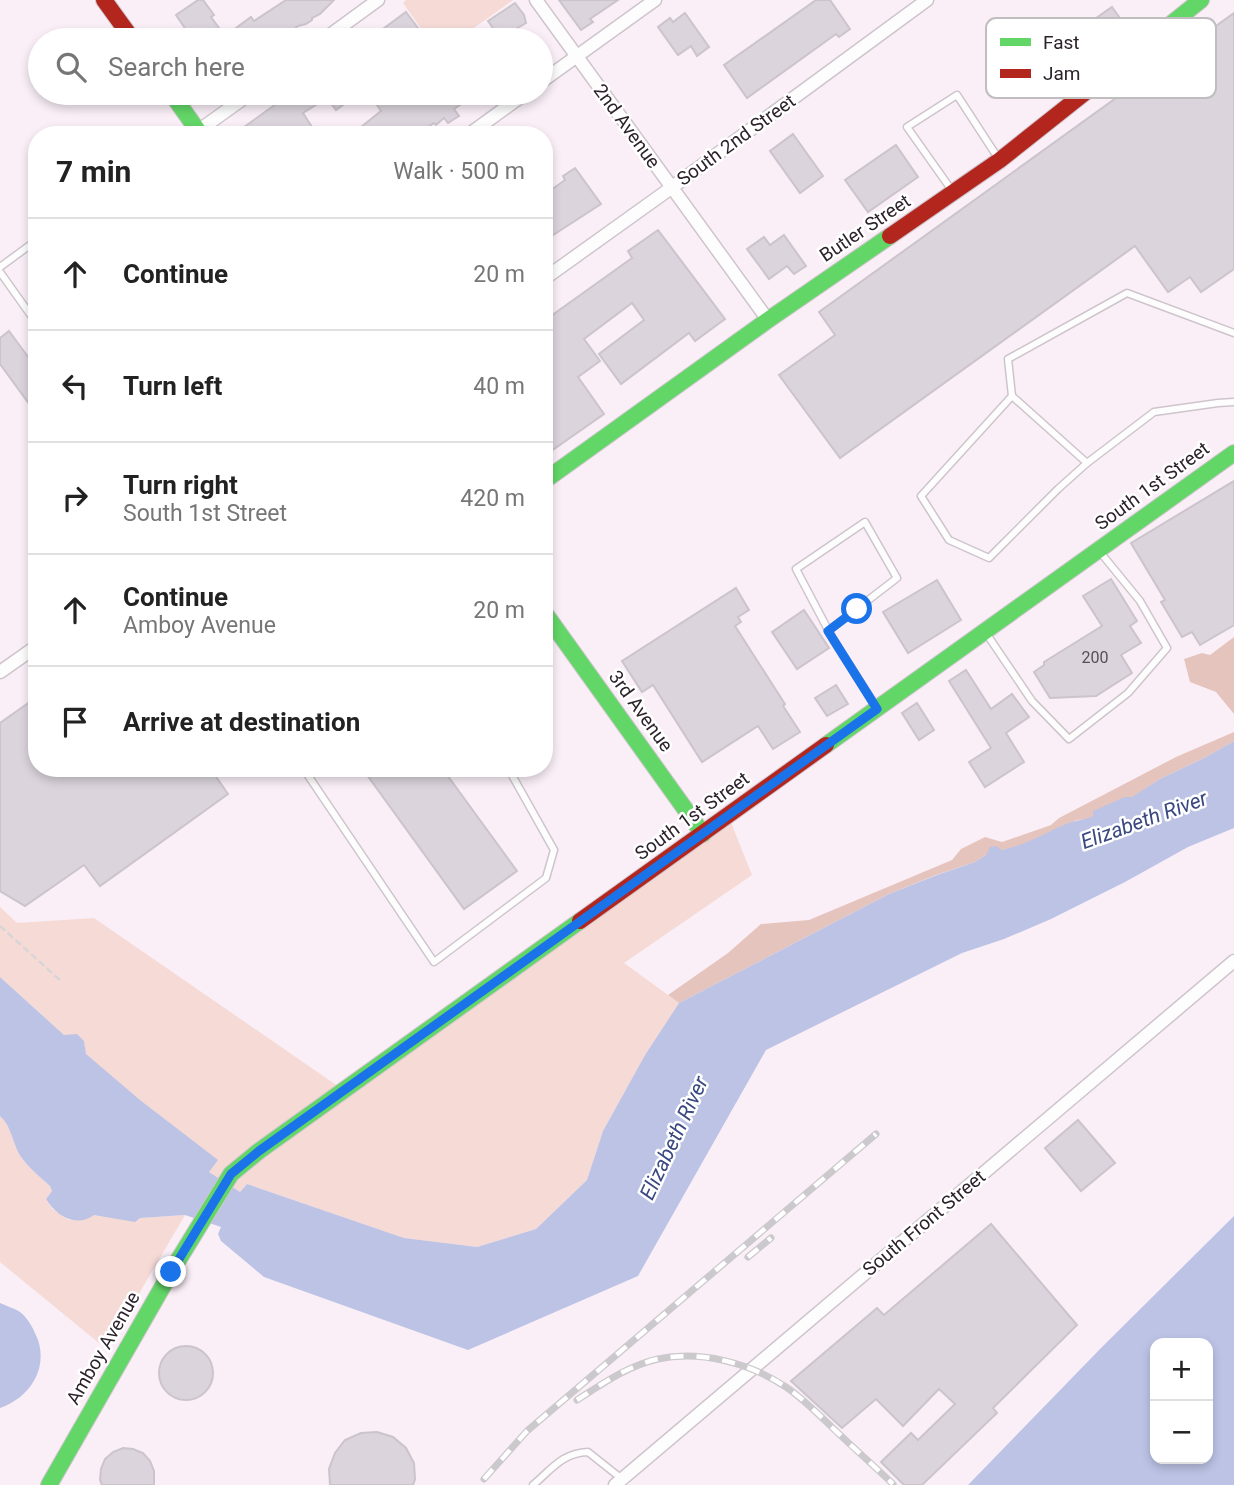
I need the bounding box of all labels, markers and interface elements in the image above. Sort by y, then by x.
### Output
legend [986,18,1216,98]
search box [28,28,553,105]
text: Fast [1043,31,1080,54]
icon: search [52,48,90,86]
text: Search here [108,52,245,82]
text: Jam [1043,62,1080,85]
street label: 2nd Avenue [589,79,665,173]
street label: South 2nd Street [672,89,800,191]
text: 7 min [56,154,131,189]
text: Walk · 500 m [393,158,525,185]
street label: Butler Street [815,189,915,267]
icon: ahead [56,255,94,293]
text: Continue [123,259,228,289]
text: 20 m [473,261,525,288]
icon: left [56,367,94,405]
text: Turn left [123,371,222,401]
text: 40 m [473,373,525,400]
street label: South 1st Street [1090,437,1214,535]
text: Turn right [123,470,238,500]
icon: right [56,479,94,517]
text: 420 m [460,485,525,512]
text: South 1st Street [123,500,287,527]
text: Continue [123,582,228,612]
icon: ahead [56,591,94,629]
route start [841,593,872,624]
text: 20 m [473,597,525,624]
text: Amboy Avenue [123,612,276,639]
house number: 200 [1082,648,1108,667]
street label: 3rd Avenue [604,666,678,756]
icon: arrive [56,703,94,741]
text: Arrive at destination [123,707,360,737]
street label: South 1st Street [630,767,754,865]
water label: Elizabeth River [1077,786,1212,854]
water label: Elizabeth River [635,1072,713,1203]
street label: South Front Street [858,1165,990,1281]
route end [155,1256,186,1287]
street label: Amboy Avenue [61,1288,145,1408]
map controls [1150,1338,1213,1464]
button: + [1150,1338,1213,1401]
button: − [1150,1401,1213,1464]

